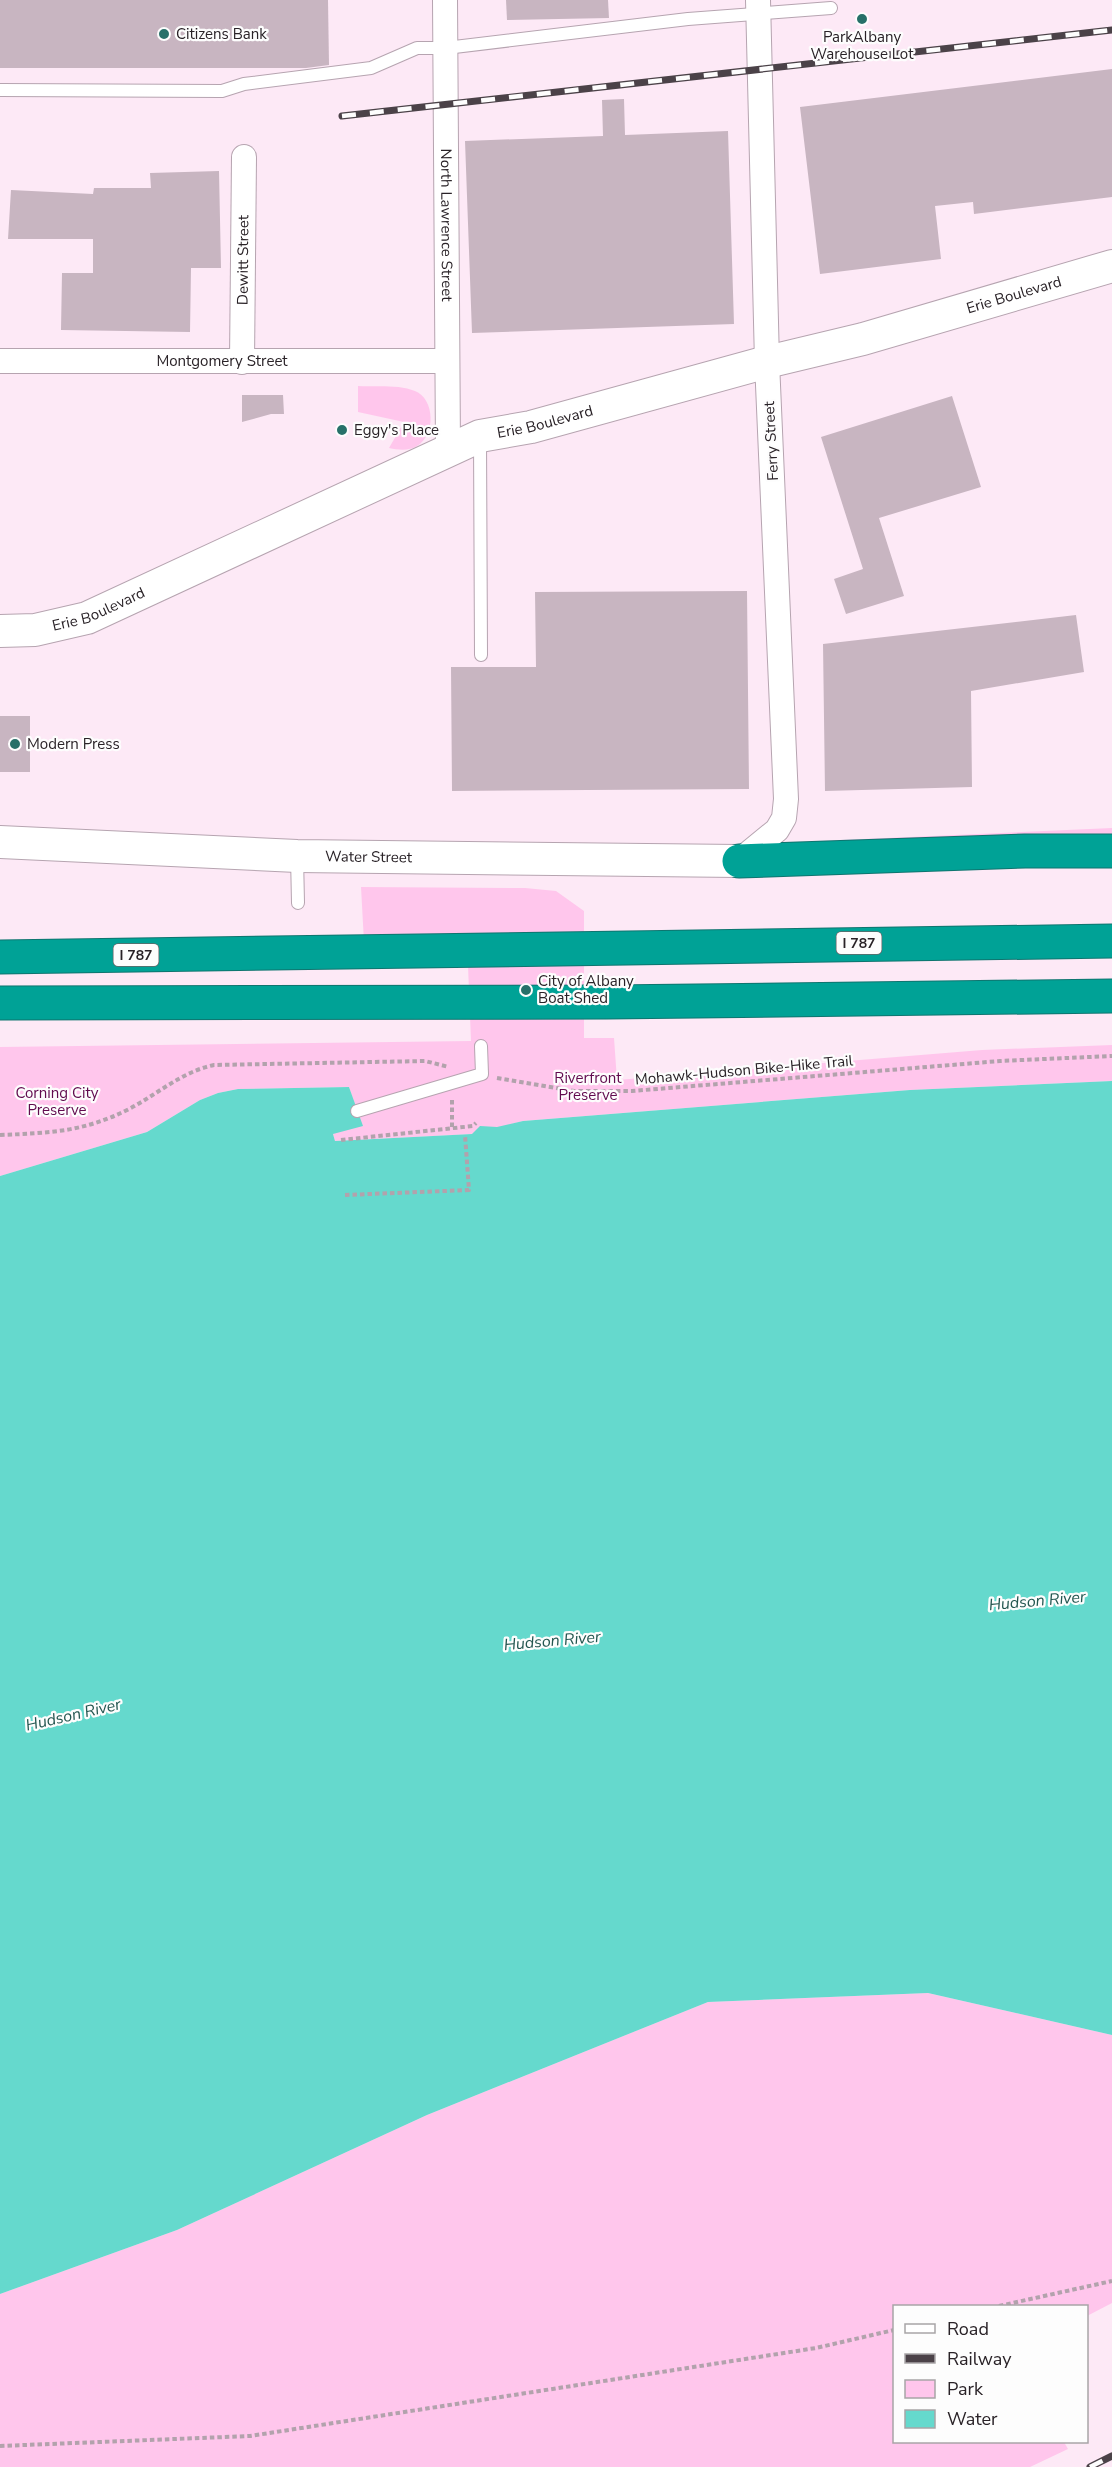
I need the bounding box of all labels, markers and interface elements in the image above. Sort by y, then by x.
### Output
marker: ParkAlbany Warehouse Lot [855,12,869,26]
place label: Citizens Bank [176,24,267,44]
marker: Citizens Bank [157,27,171,41]
place label: ParkAlbany Warehouse Lot [811,27,914,64]
street label: North Lawrence Street [436,148,457,302]
street label: Dewitt Street [233,214,253,305]
street label: Erie Boulevard [964,271,1064,318]
street label: Montgomery Street [156,351,288,371]
street label: Erie Boulevard [495,400,595,443]
street label: Ferry Street [759,400,783,481]
place label: Eggy's Place [354,420,439,440]
marker: Eggy's Place [335,423,349,437]
street label: Erie Boulevard [50,583,148,636]
place label: Modern Press [27,734,120,754]
marker: Modern Press [8,737,22,751]
street label: Water Street [325,846,413,867]
road number: I 787 [836,932,882,954]
road number: I 787 [114,944,158,966]
place label: City of Albany Boat Shed [538,971,634,1008]
marker: City of Albany Boat Shed [519,983,533,997]
street label: Mohawk-Hudson Bike-Hike Trail [634,1050,854,1089]
park label: Riverfront Preserve [554,1068,622,1105]
park label: Corning City Preserve [15,1083,99,1120]
water label: Hudson River [988,1586,1088,1616]
water label: Hudson River [503,1626,603,1656]
water label: Hudson River [23,1693,124,1737]
legend [893,2305,1088,2443]
text: Road [947,2317,989,2341]
text: Railway [947,2347,1012,2371]
text: Park [947,2377,984,2401]
text: Water [947,2407,998,2431]

